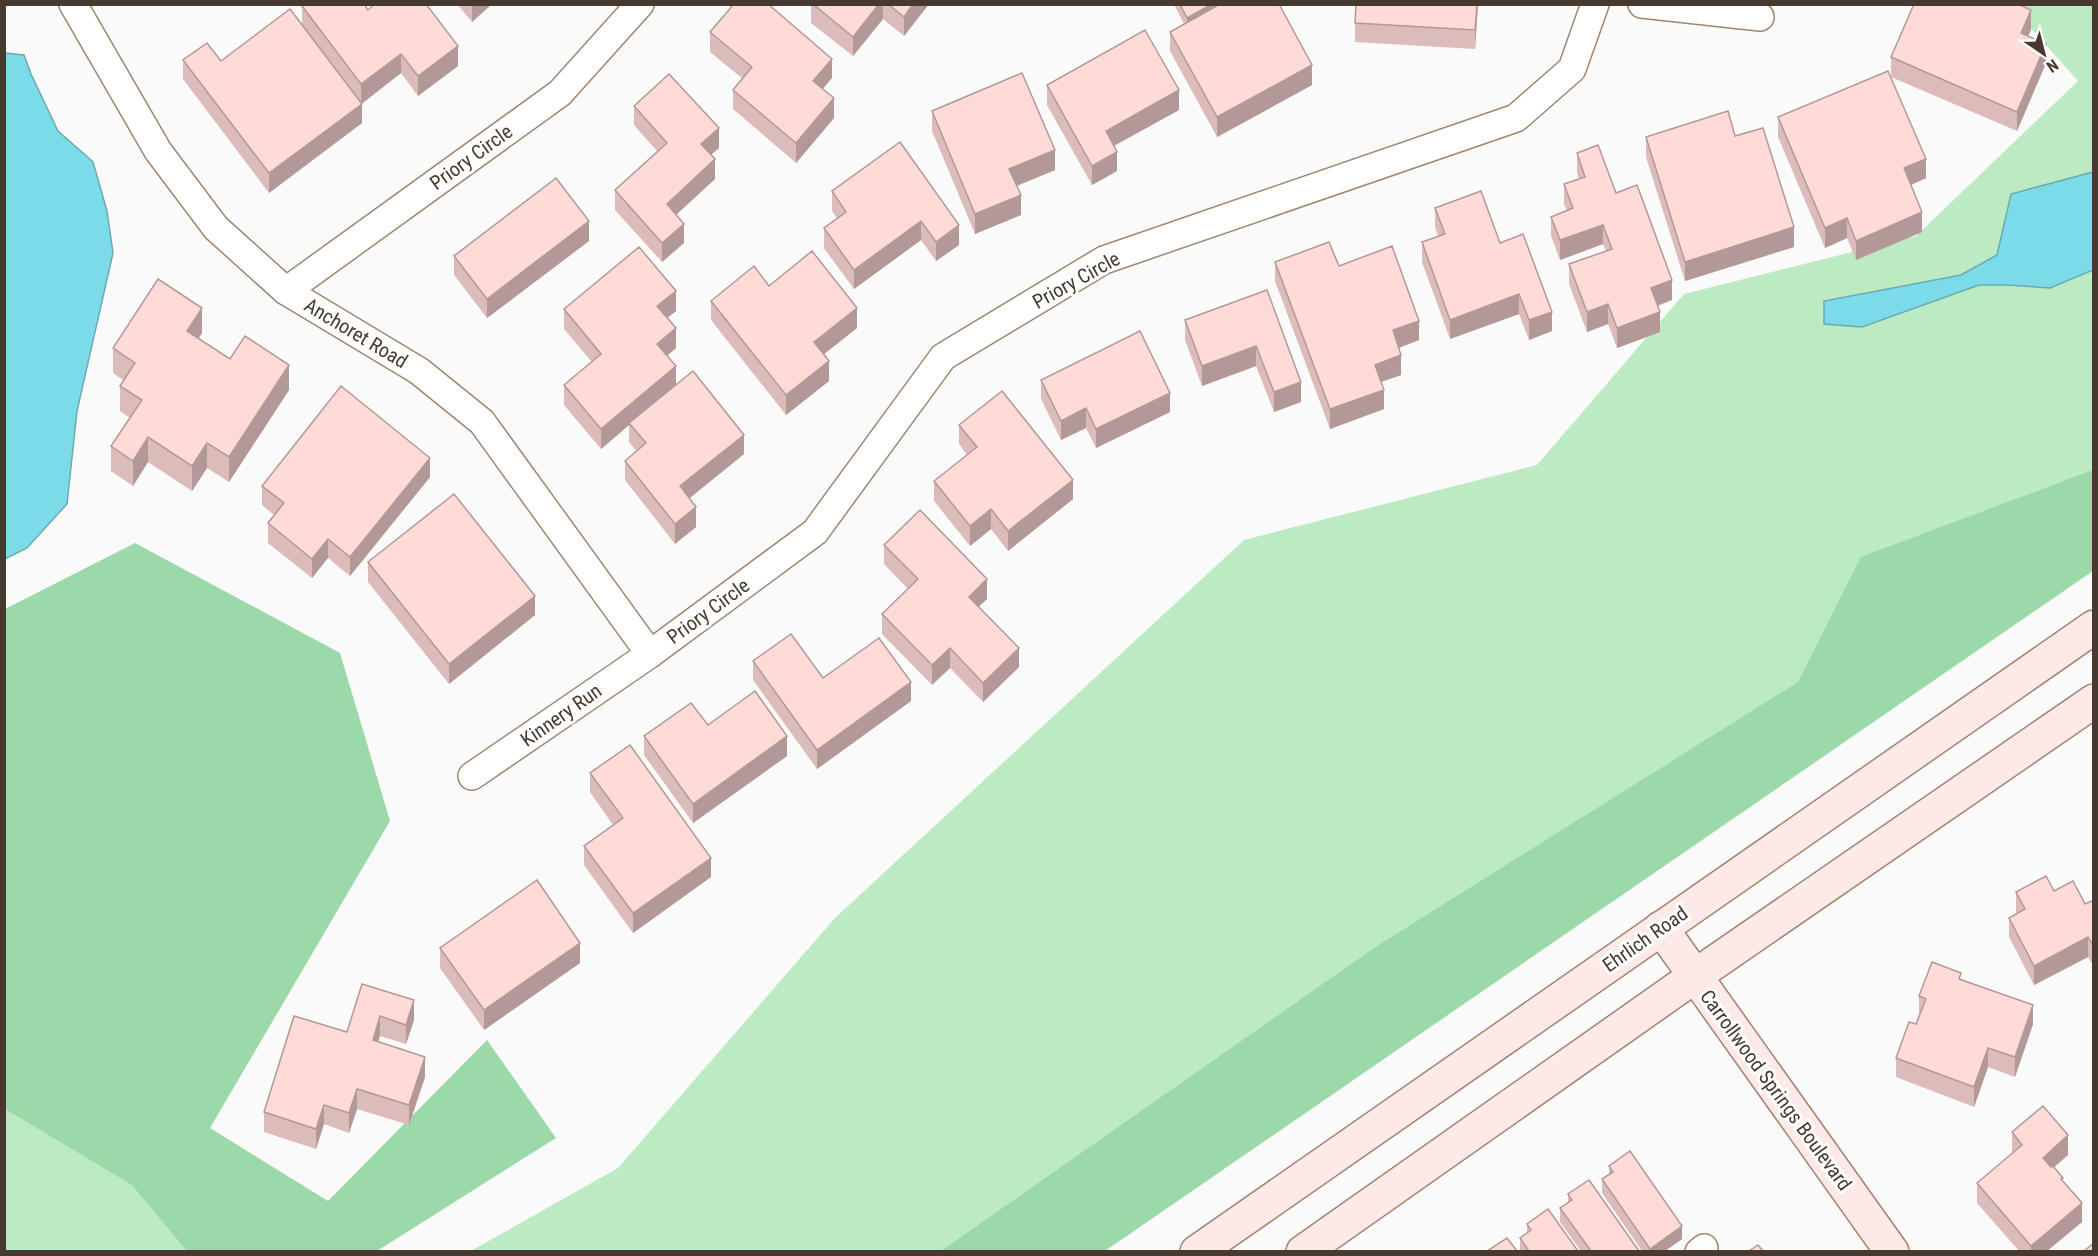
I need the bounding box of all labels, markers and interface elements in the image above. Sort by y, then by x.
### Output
north arrow [2014,24,2074,84]
text: N [2043,55,2062,76]
street label: Priory Circle [425,119,517,195]
street label: Priory Circle [1028,246,1124,314]
street label: Anchoret Road [300,293,412,373]
street label: Priory Circle [662,573,754,649]
street label: Kinnery Run [516,678,606,752]
street label: Ehrlich Road [1598,901,1692,977]
street label: Carrollwood Springs Boulevard [1695,985,1857,1195]

